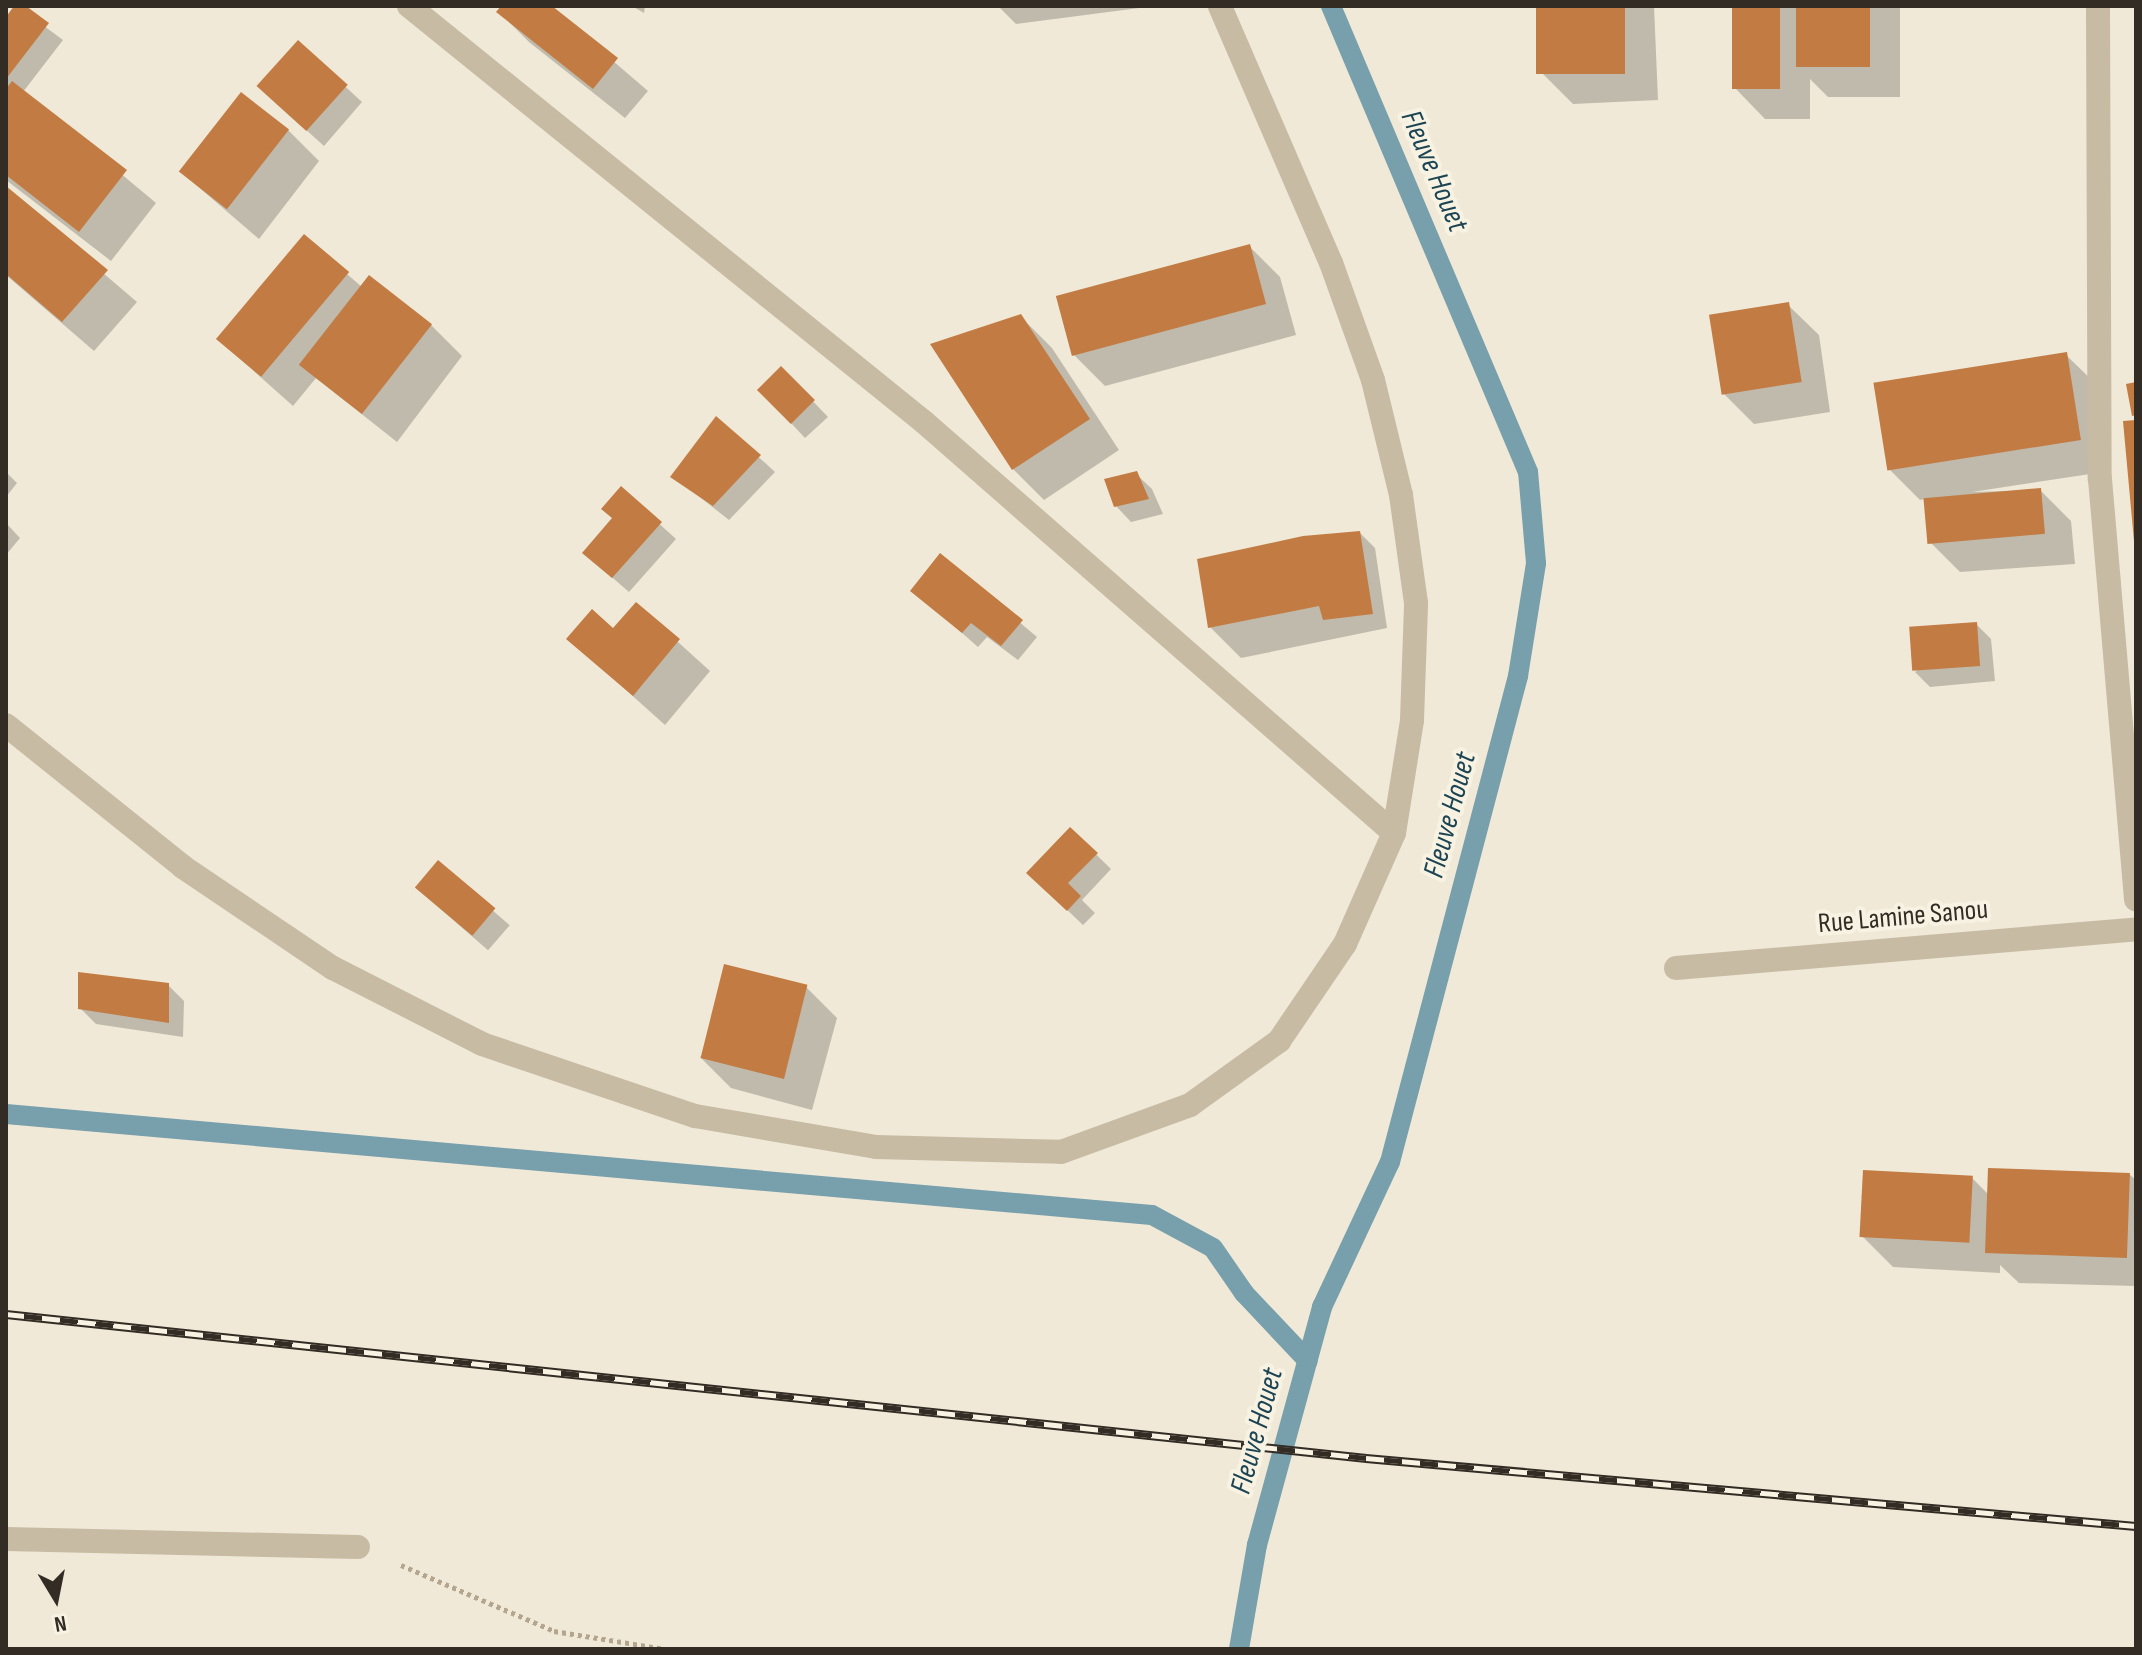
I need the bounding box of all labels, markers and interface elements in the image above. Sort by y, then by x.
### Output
water label: Fleuve Houet [1392,105,1476,237]
water label: Fleuve Houet [1416,748,1484,882]
street label: Rue Lamine Sanou [1817,893,1989,941]
water label: Fleuve Houet [1223,1364,1291,1498]
north arrow [16,1559,96,1639]
text: N [52,1609,68,1637]

